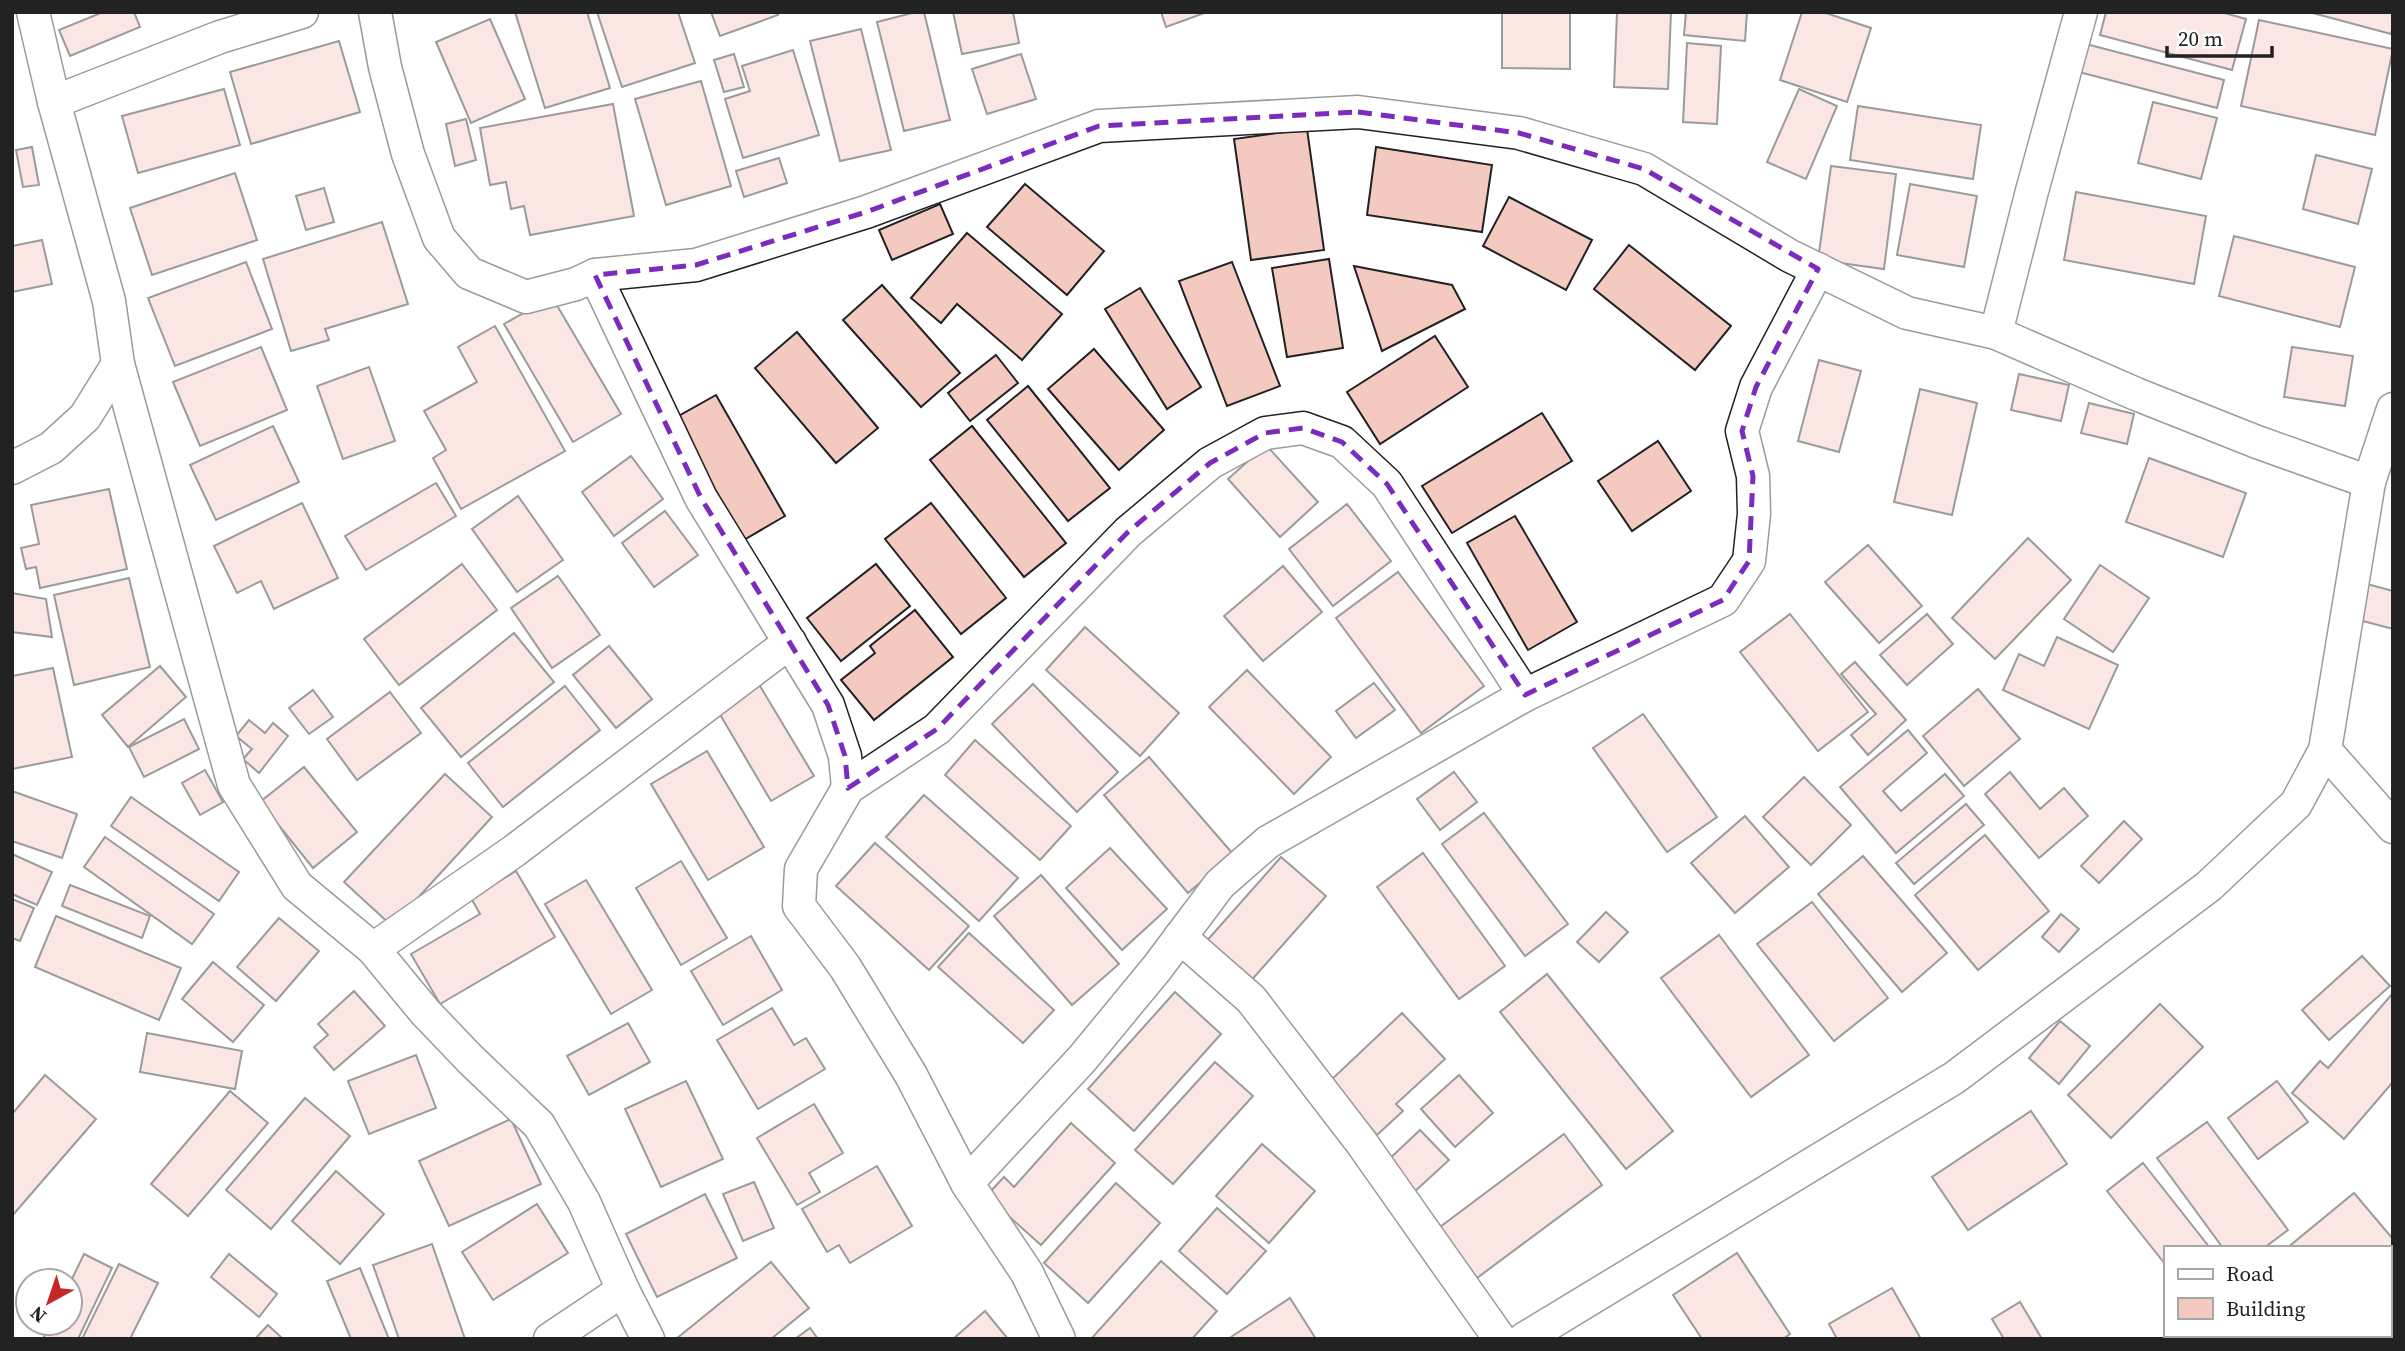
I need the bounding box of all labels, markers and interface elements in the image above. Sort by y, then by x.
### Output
scale bar [2167,14,2272,58]
text: 20 m [2178,24,2223,53]
legend [2164,1246,2391,1337]
text: Road [2226,1259,2274,1288]
north arrow [14,1267,84,1337]
text: Building [2226,1294,2305,1323]
text: N [24,1301,52,1329]

